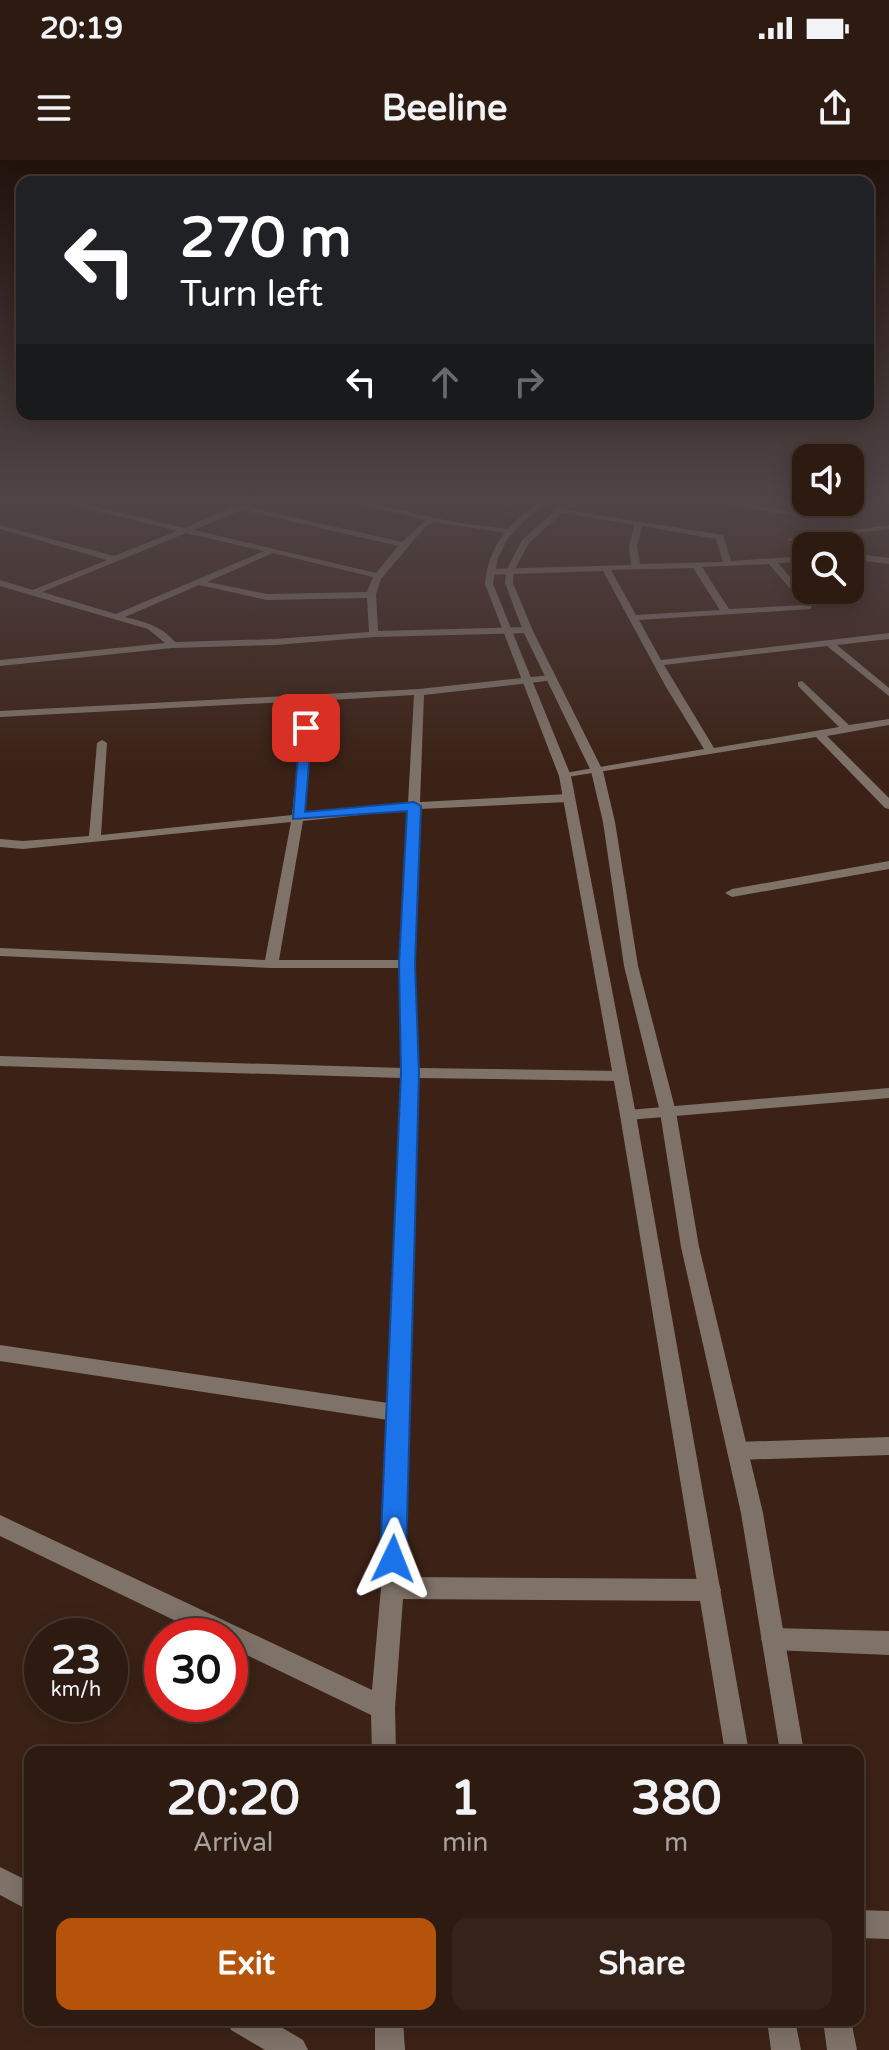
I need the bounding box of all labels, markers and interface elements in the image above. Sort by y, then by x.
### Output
text: 20:19 [40,10,123,47]
icon: menu [32,86,76,130]
icon: share [813,86,857,130]
text: Beeline [382,87,507,130]
text: 270 m [180,205,351,272]
icon: left [48,208,152,312]
text: Turn left [180,273,323,316]
icon: left [339,360,383,404]
icon: ahead [423,360,467,404]
icon: right [507,360,551,404]
map controls [792,444,864,604]
button: sound [792,444,864,516]
button: search [792,532,864,604]
pin [272,694,340,762]
icon: arrive [284,706,328,750]
position arrow [351,1517,435,1601]
speed limit sign: 30 [144,1618,248,1722]
text: 23 [51,1636,101,1684]
text: km/h [51,1678,101,1702]
text: 20:20 [167,1770,300,1828]
text: 1 [450,1770,480,1828]
text: 380 [631,1770,721,1828]
text: Arrival [193,1827,273,1858]
text: min [442,1827,488,1858]
text: m [664,1827,688,1858]
button: Exit [56,1918,436,2010]
button: Share [452,1918,832,2010]

